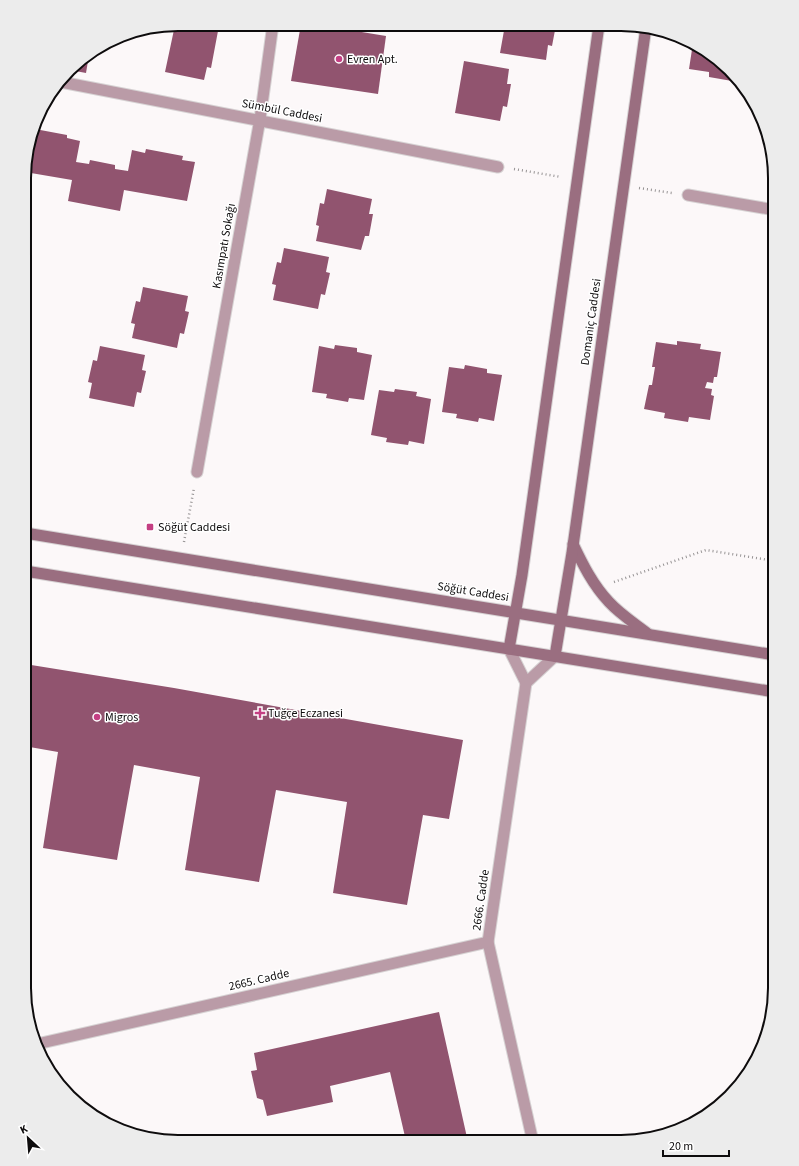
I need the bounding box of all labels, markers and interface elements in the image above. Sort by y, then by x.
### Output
place label: Evren Apt. [347,51,398,68]
marker: Evren Apt. [334,54,344,64]
street label: Sümbül Caddesi [240,95,324,127]
street label: Kasımpatı Sokağı [208,202,240,290]
street label: Domaniç Caddesi [576,277,606,366]
place label: Söğüt Caddesi [158,519,230,536]
marker: Söğüt Caddesi [145,522,155,532]
street label: Söğüt Caddesi [436,578,510,606]
place label: Tuğçe Eczanesi [268,705,343,722]
marker: Tuğçe Eczanesi [255,708,265,718]
place label: Migros [105,709,138,726]
marker: Migros [92,712,102,722]
street label: 2666. Cadde [468,868,494,932]
street label: 2665. Cadde [227,965,291,995]
north arrow [8,1118,48,1158]
text: K [18,1121,30,1138]
scale bar [663,1132,729,1158]
text: 20 m [669,1138,693,1155]

